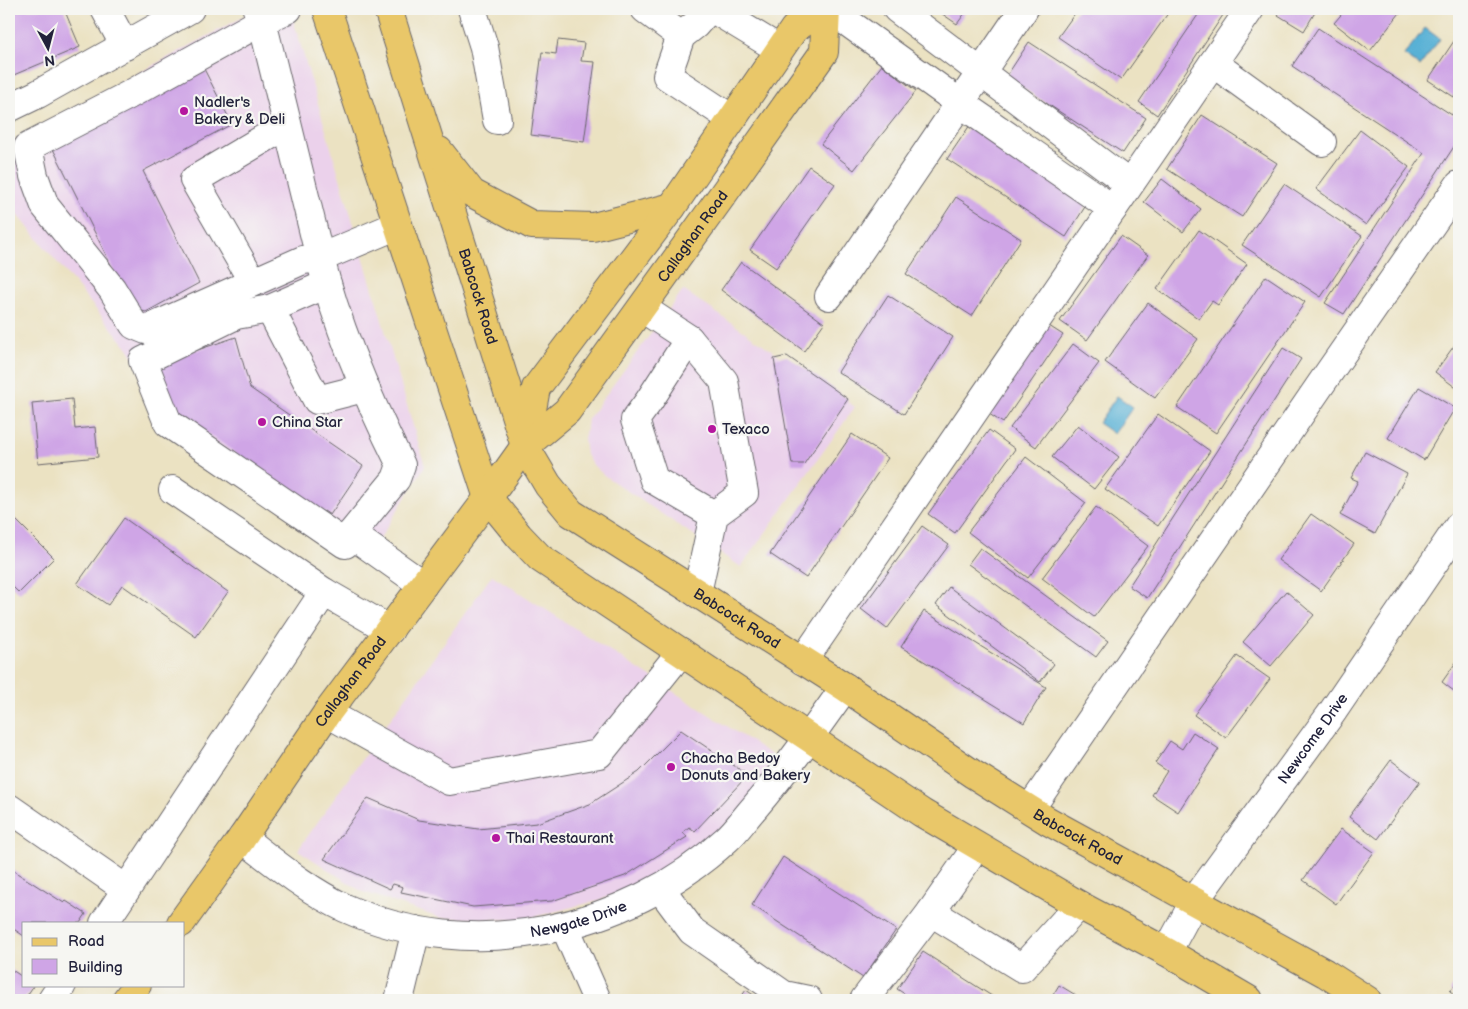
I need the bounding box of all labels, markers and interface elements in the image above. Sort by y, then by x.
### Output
north arrow [22,22,72,72]
text: N [43,51,56,69]
place label: Nadler's Bakery & Deli [194,93,285,129]
marker: Nadler's Bakery & Deli [178,105,190,117]
street label: Callaghan Road [653,187,732,286]
street label: Babcock Road [454,246,502,347]
place label: China Star [272,413,343,432]
marker: China Star [256,416,268,428]
place label: Texaco [722,420,770,439]
marker: Texaco [706,423,718,435]
street label: Babcock Road [690,584,784,653]
street label: Callaghan Road [311,632,391,731]
street label: Newcome Drive [1274,689,1352,788]
place label: Chacha Bedoy Donuts and Bakery [681,749,810,785]
marker: Chacha Bedoy Donuts and Bakery [665,761,677,773]
street label: Babcock Road [1029,804,1126,869]
place label: Thai Restaurant [506,829,614,848]
marker: Thai Restaurant [490,832,502,844]
street label: Newgate Drive [529,896,630,942]
legend [22,922,185,986]
text: Road [68,932,104,951]
text: Building [68,958,123,977]

